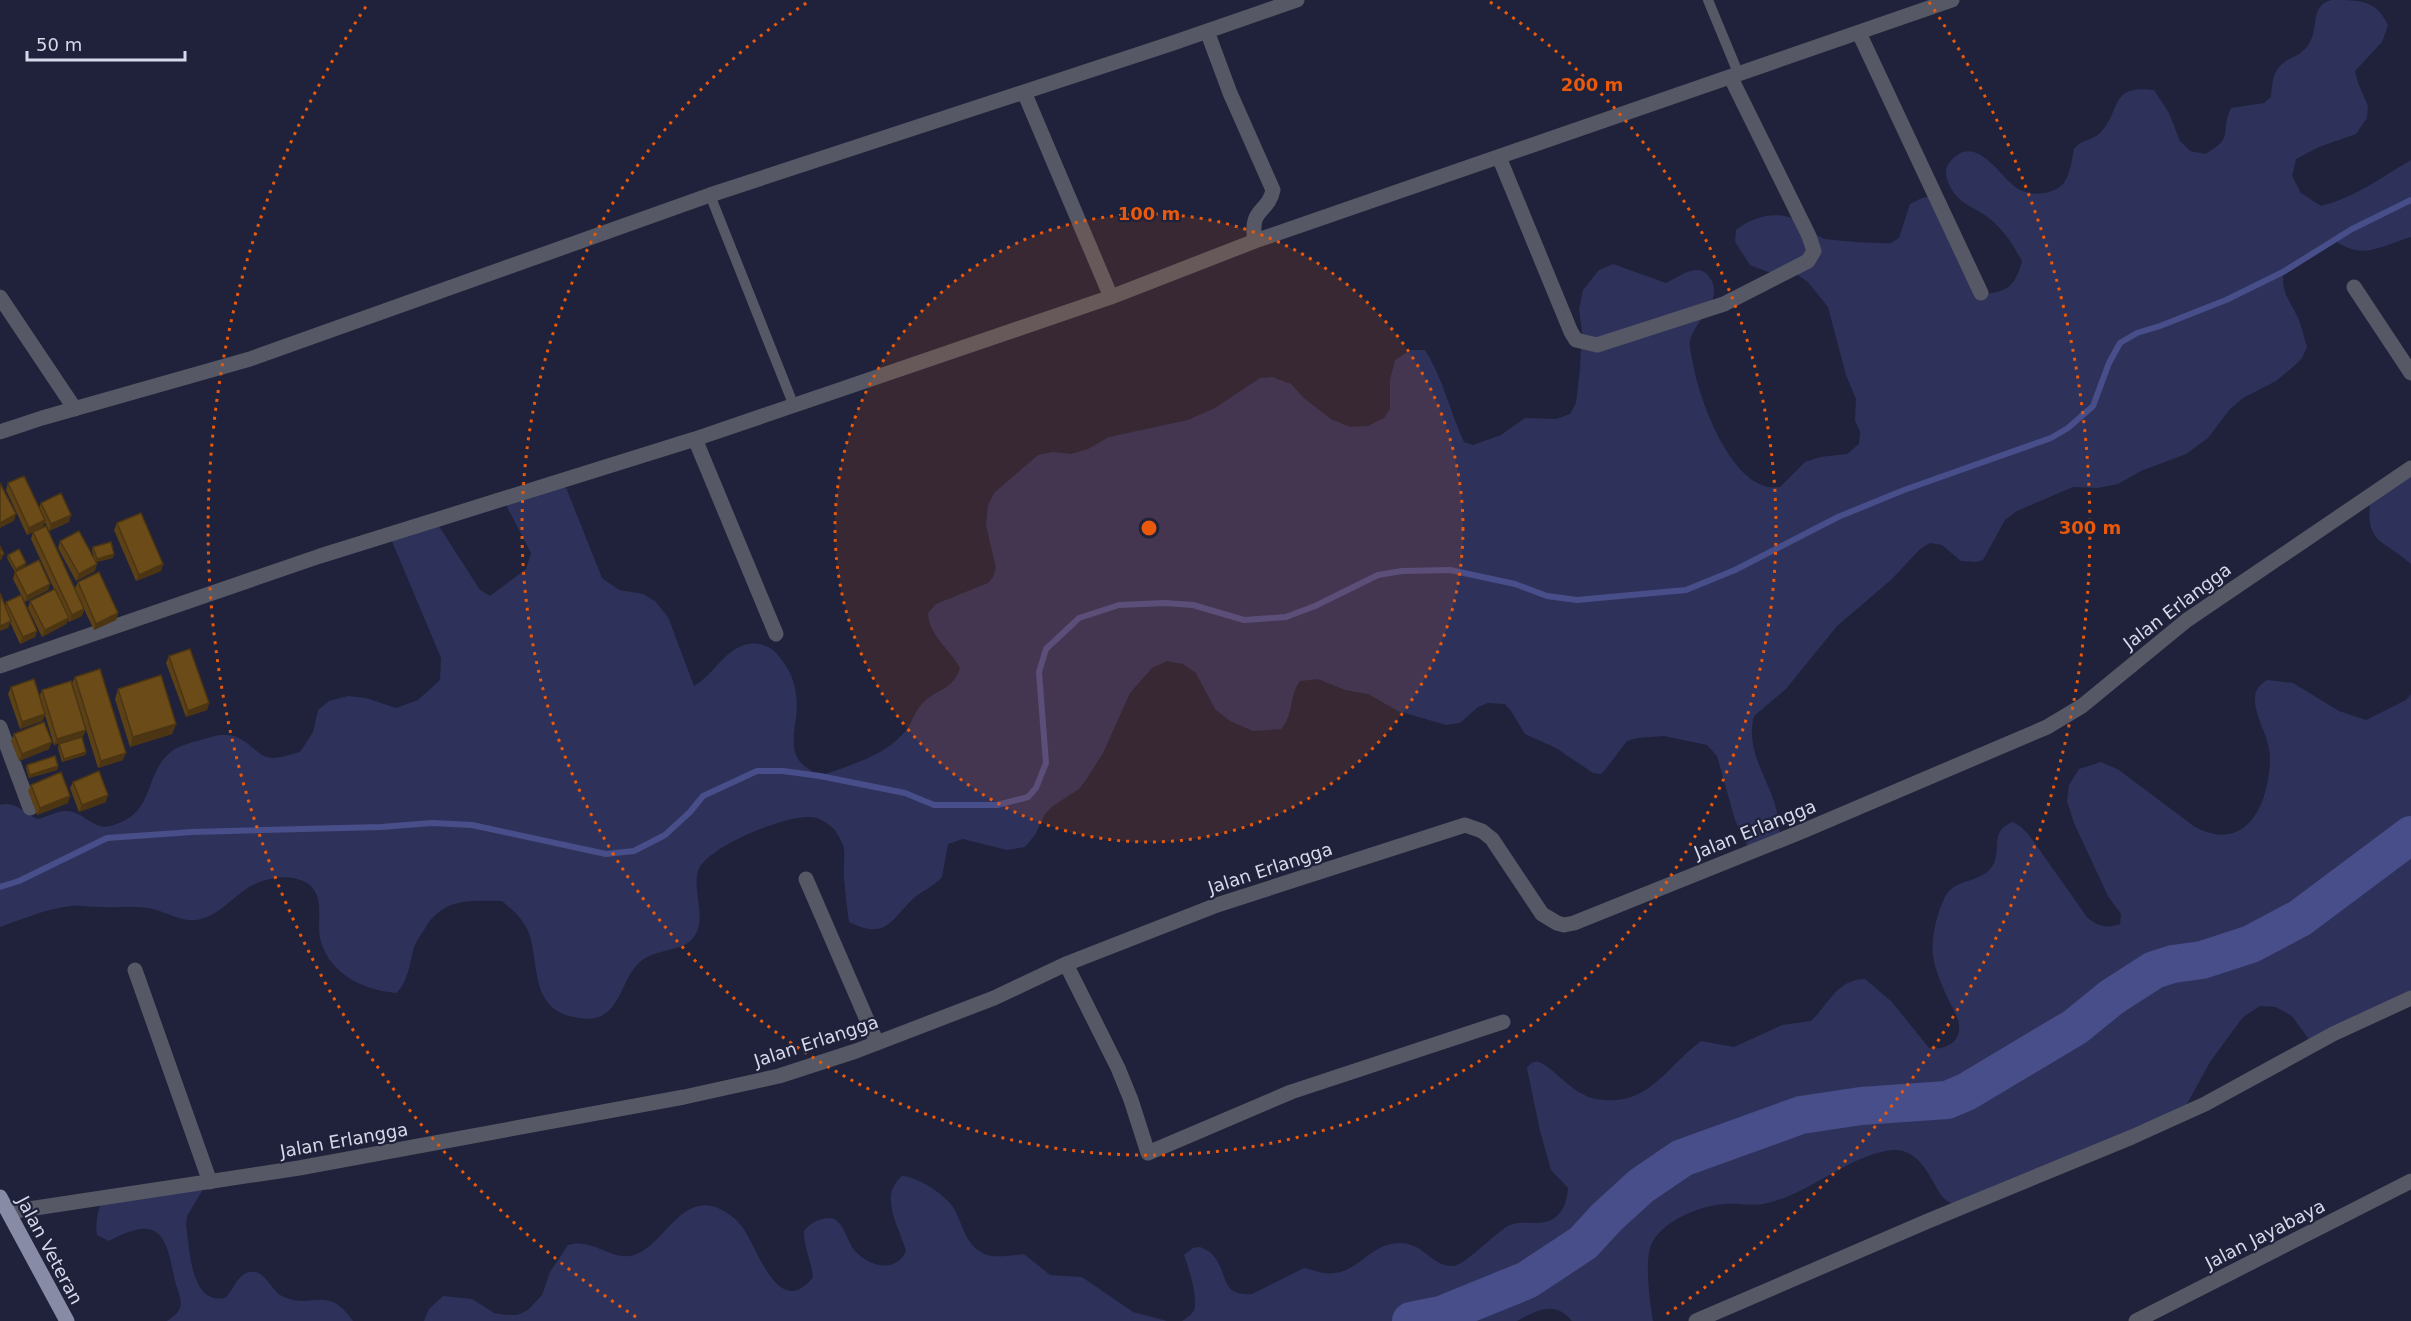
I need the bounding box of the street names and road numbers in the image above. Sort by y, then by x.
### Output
street label: Jalan Erlangga [2118,559,2235,654]
street label: Jalan Erlangga [1690,795,1819,863]
street label: Jalan Erlangga [1204,838,1335,898]
street label: Jalan Erlangga [750,1011,881,1071]
street label: Jalan Erlangga [277,1118,410,1162]
street label: Jalan Veteran [12,1191,87,1308]
street label: Jalan Jayabaya [2201,1195,2328,1274]

